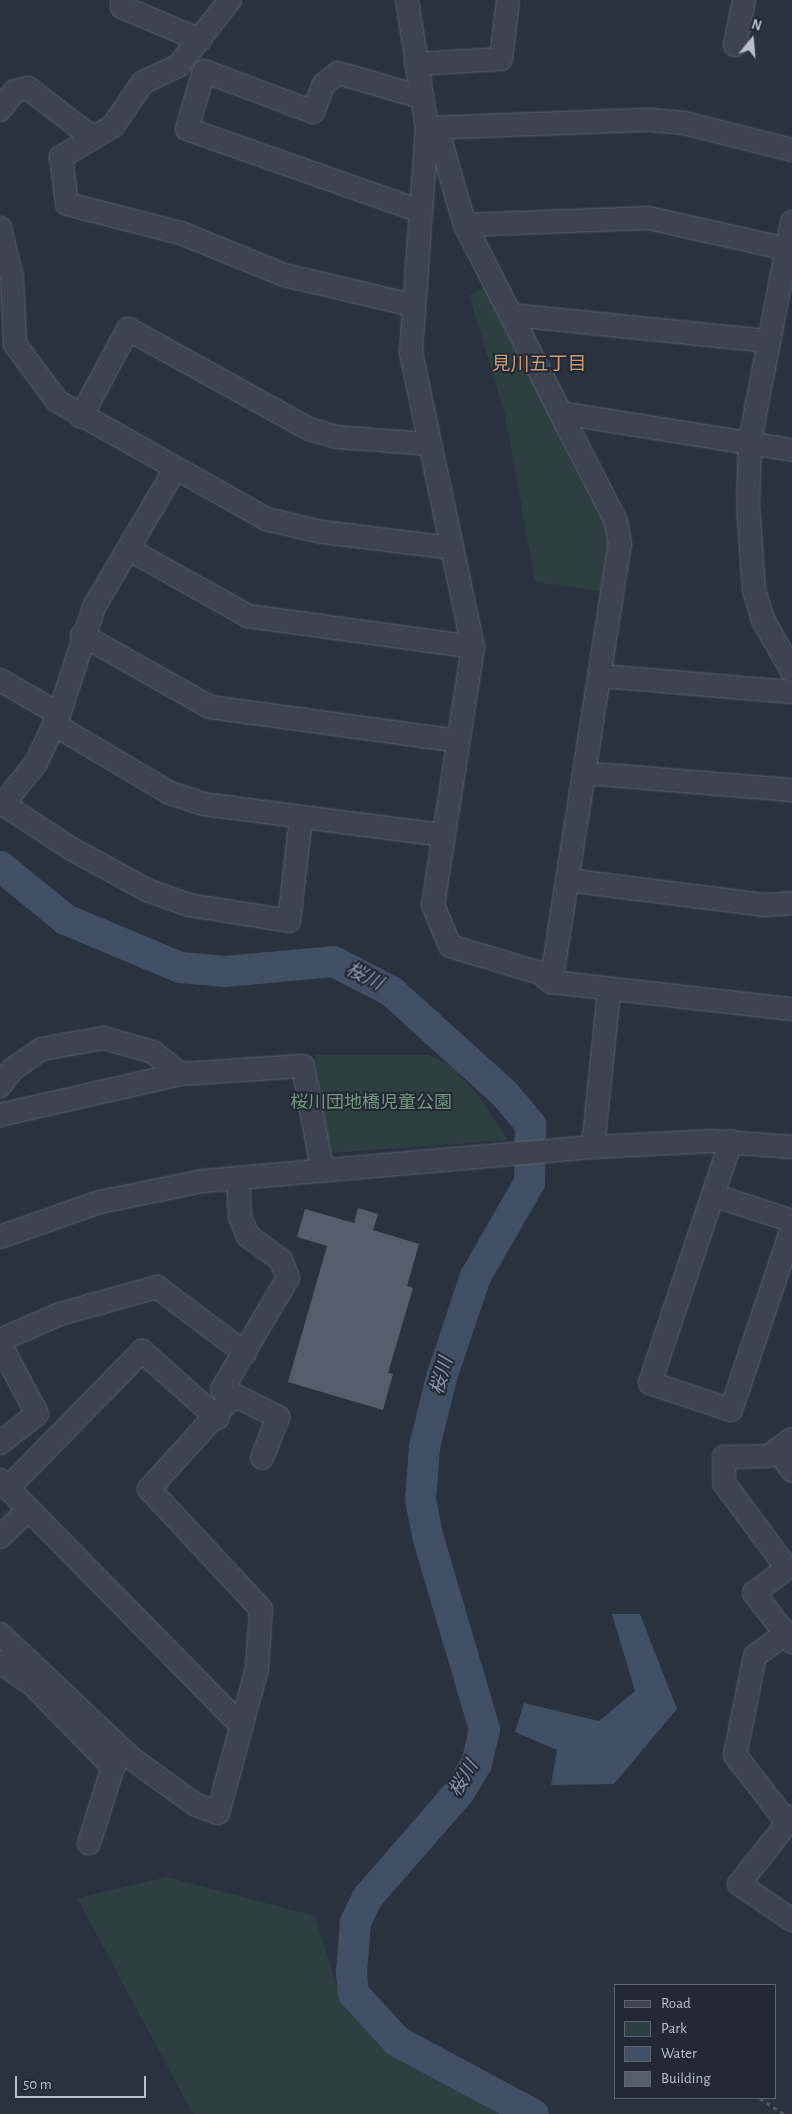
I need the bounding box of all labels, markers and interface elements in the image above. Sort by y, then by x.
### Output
north arrow [727,15,777,65]
text: N [750,18,763,34]
district label: 見川五丁目 [492,354,586,376]
water label: 桜川 [342,958,386,996]
park label: 桜川団地橋児童公園 [290,1092,452,1114]
water label: 桜川 [426,1355,458,1397]
water label: 桜川 [444,1757,484,1801]
legend [614,1984,777,2099]
text: Road [661,1996,691,2011]
text: Park [661,2021,687,2036]
text: Water [661,2046,697,2061]
scale bar [18,2066,149,2098]
text: Building [661,2071,711,2086]
text: 50 m [23,2077,52,2092]

